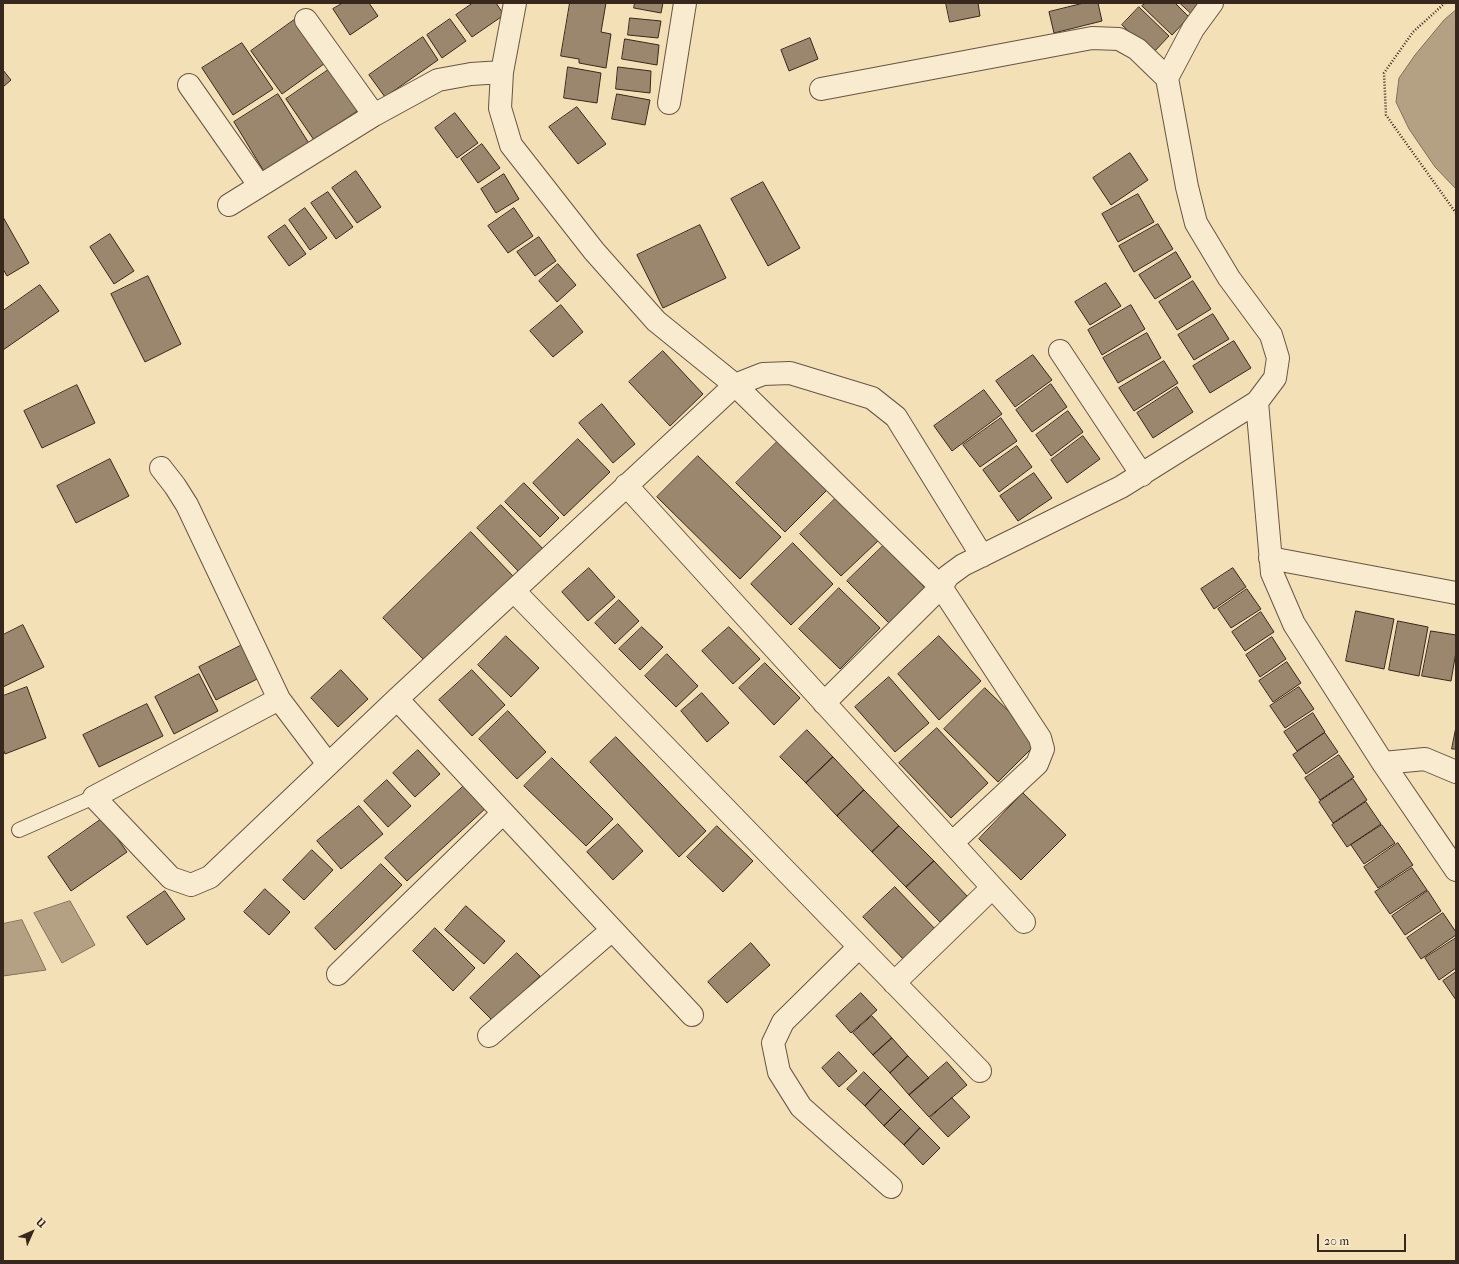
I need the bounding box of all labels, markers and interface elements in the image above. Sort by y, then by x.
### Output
north arrow [12,1212,52,1252]
text: U [33,1216,48,1231]
scale bar [1319,1226,1408,1252]
text: 20 m [1324,1234,1349,1248]

